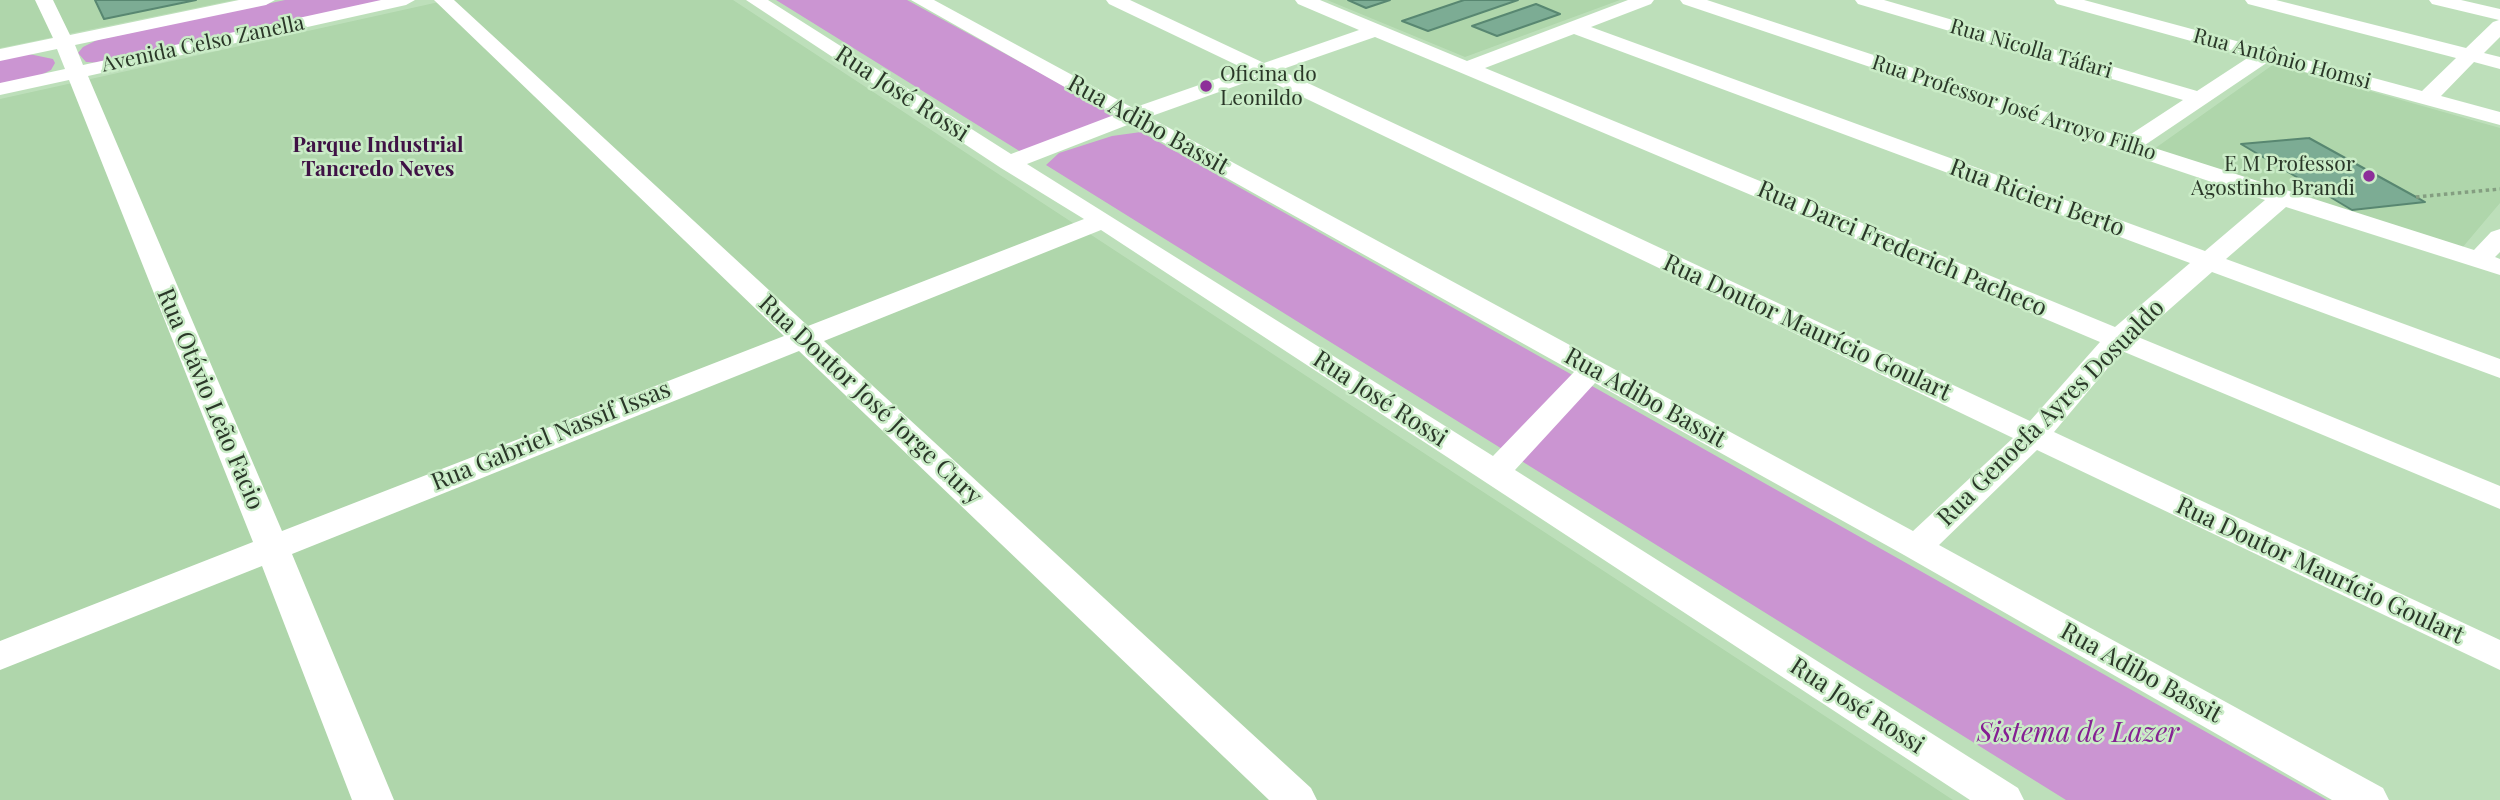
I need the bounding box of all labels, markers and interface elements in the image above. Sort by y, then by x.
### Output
street label: Avenida Celso Zanella [99,10,307,78]
street label: Rua Nicolla Táfari [1947,14,2115,84]
street label: Rua Antônio Homsi [2190,23,2374,95]
street label: Rua José Rossi [830,40,974,148]
street label: Rua Professor José Arroyo Filho [1869,50,2159,166]
place label: Oficina do Leonildo [1220,61,1317,111]
street label: Rua Adibo Bassit [1062,69,1234,181]
marker: Oficina do Leonildo [1198,78,1214,94]
district label: Parque Industrial Tancredo Neves [292,132,464,182]
place label: E M Professor Agostinho Brandi [2191,151,2355,201]
street label: Rua Ricieri Berto [1946,153,2128,243]
marker: E M Professor Agostinho Brandi [2361,168,2377,184]
street label: Rua Darci Frederich Pacheco [1753,175,2051,323]
street label: Rua Doutor Maurício Goulart [1658,249,1956,407]
street label: Rua Otávio Leão Facio [150,284,270,514]
street label: Rua Doutor José Jorge Cury [752,289,988,511]
street label: Rua Genoefa Ayres Dosualdo [1932,294,2170,532]
street label: Rua Adibo Bassit [1559,342,1731,454]
street label: Rua José Rossi [1308,345,1452,453]
street label: Rua Gabriel Nassif Issas [427,375,675,497]
street label: Rua Doutor Maurício Goulart [2171,492,2469,650]
street label: Rua Adibo Bassit [2055,617,2227,729]
street label: Rua José Rossi [1785,652,1929,760]
park label: Sistema de Lazer [1977,716,2179,750]

